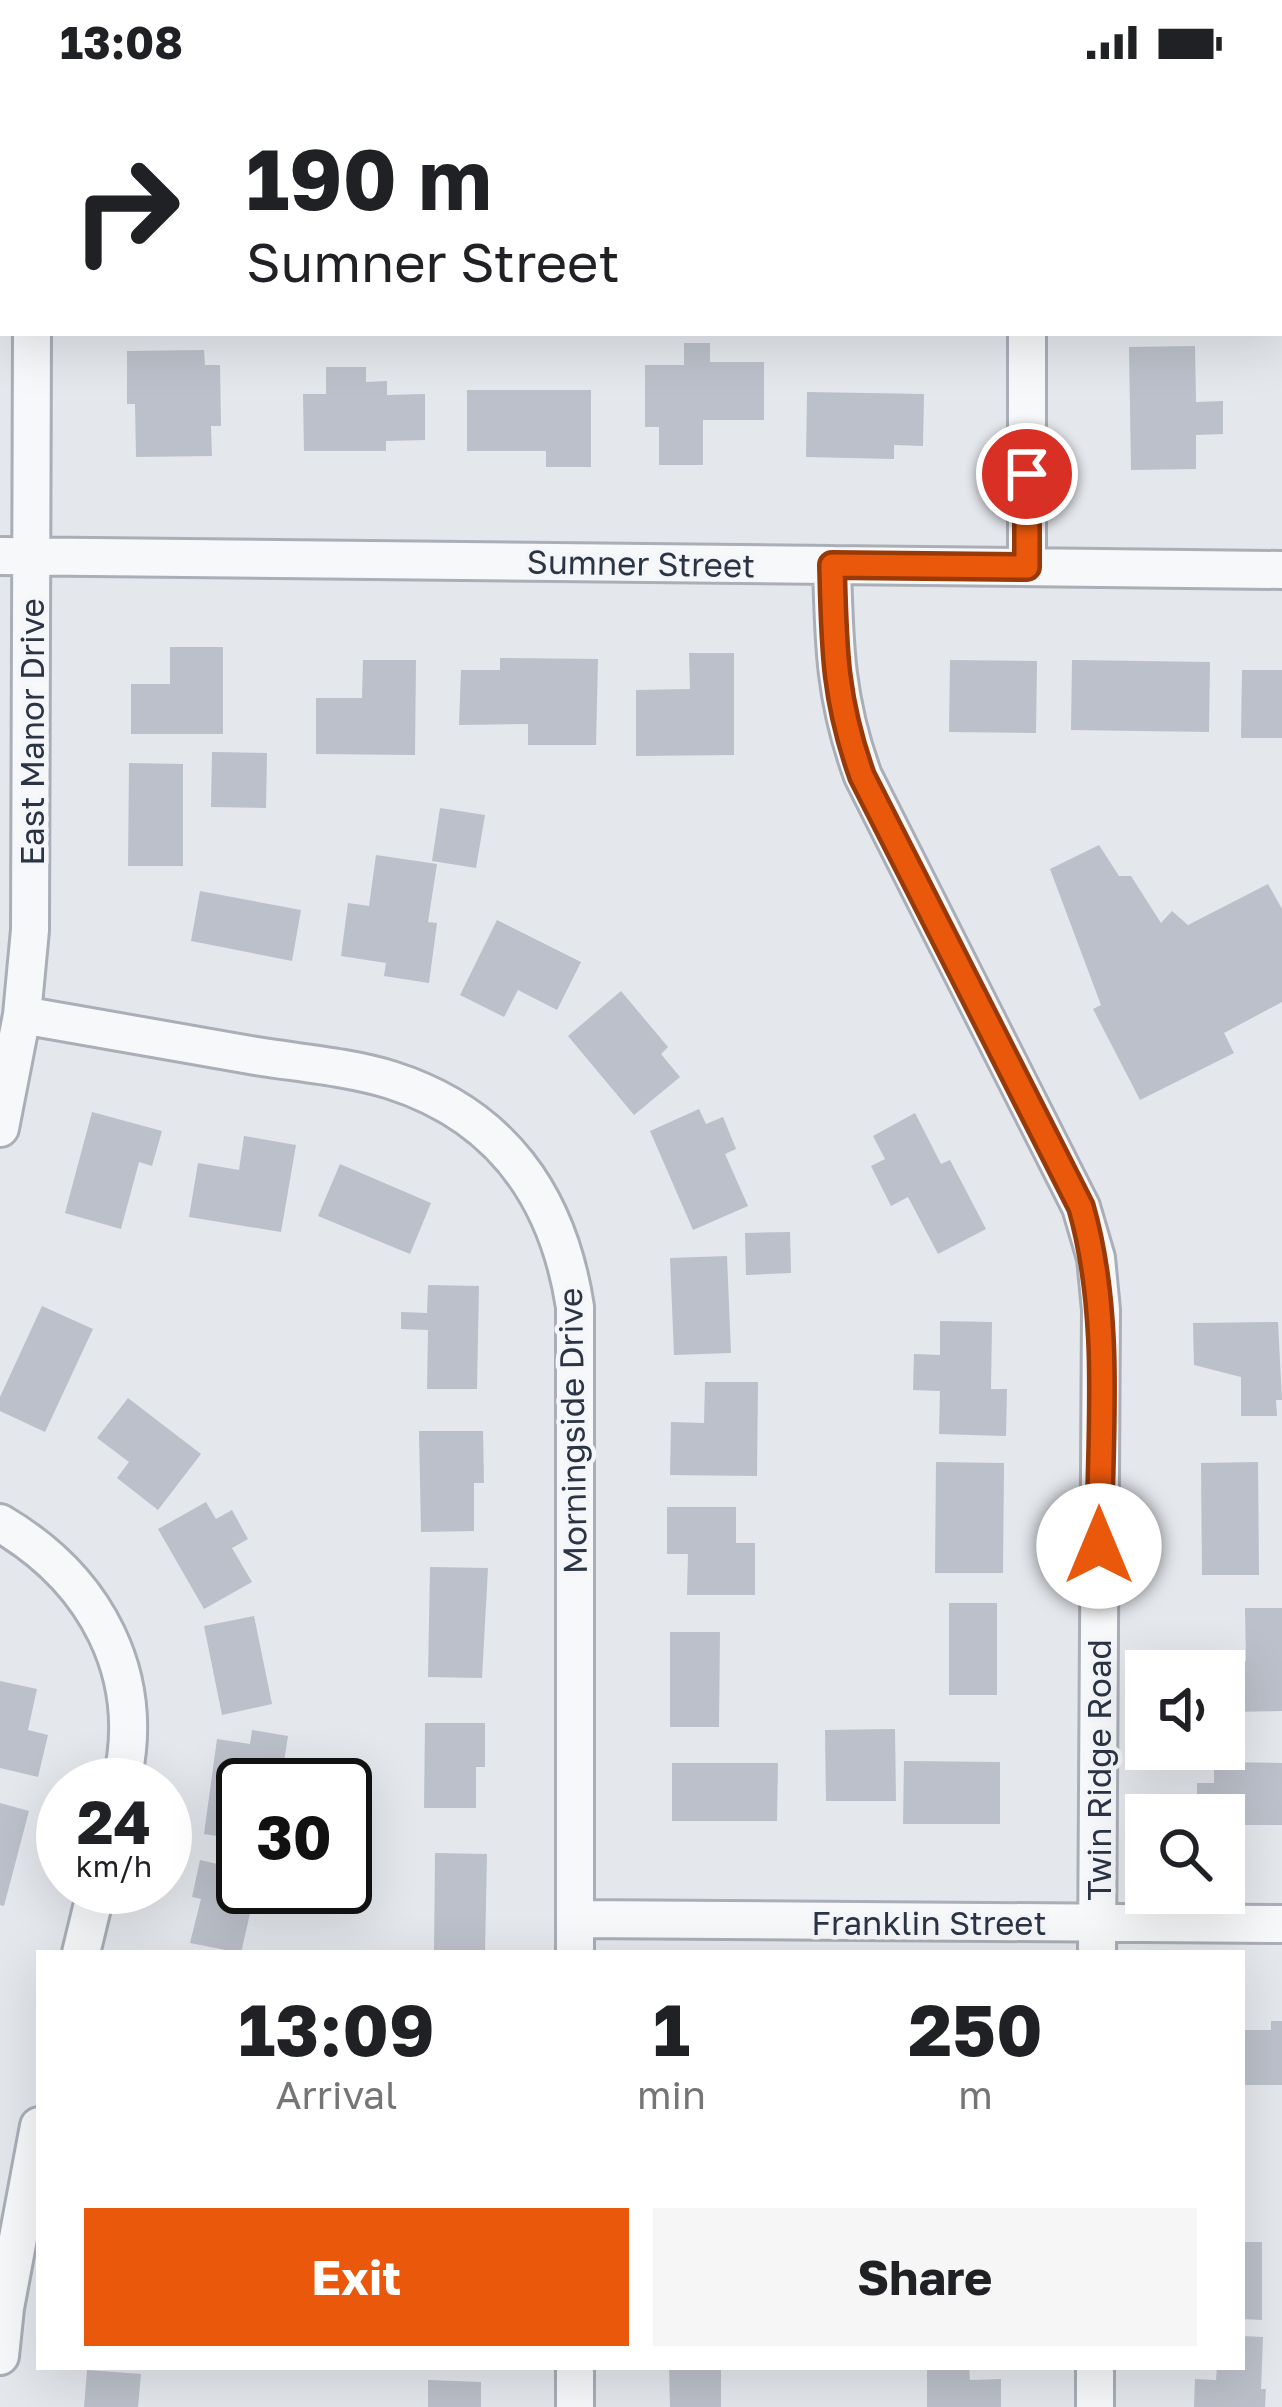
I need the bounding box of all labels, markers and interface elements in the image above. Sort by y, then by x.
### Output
text: 13:08 [60,15,183,69]
text: 190 m [246,128,492,228]
icon: right [48,132,204,288]
text: Sumner Street [246,229,620,294]
pin [976,423,1078,525]
icon: arrive [994,441,1060,507]
street label: Sumner Street [526,542,756,584]
street label: East Manor Drive [12,598,51,866]
street label: Morningside Drive [550,1287,594,1575]
position arrow [1036,1483,1162,1609]
street label: Twin Ridge Road [1079,1639,1118,1901]
map controls [1125,1650,1245,1914]
button: sound [1125,1650,1245,1770]
speed limit sign: 30 [216,1758,372,1914]
text: 24 [77,1785,151,1857]
button: search [1125,1794,1245,1914]
text: km/h [76,1848,152,1884]
street label: Franklin Street [811,1903,1047,1942]
text: 13:09 [238,1985,435,2072]
text: 1 [653,1985,690,2072]
text: 250 [908,1985,1043,2072]
text: Arrival [275,2071,398,2118]
text: min [637,2071,706,2118]
text: m [958,2071,993,2118]
button: Exit [84,2208,629,2346]
button: Share [653,2208,1197,2346]

